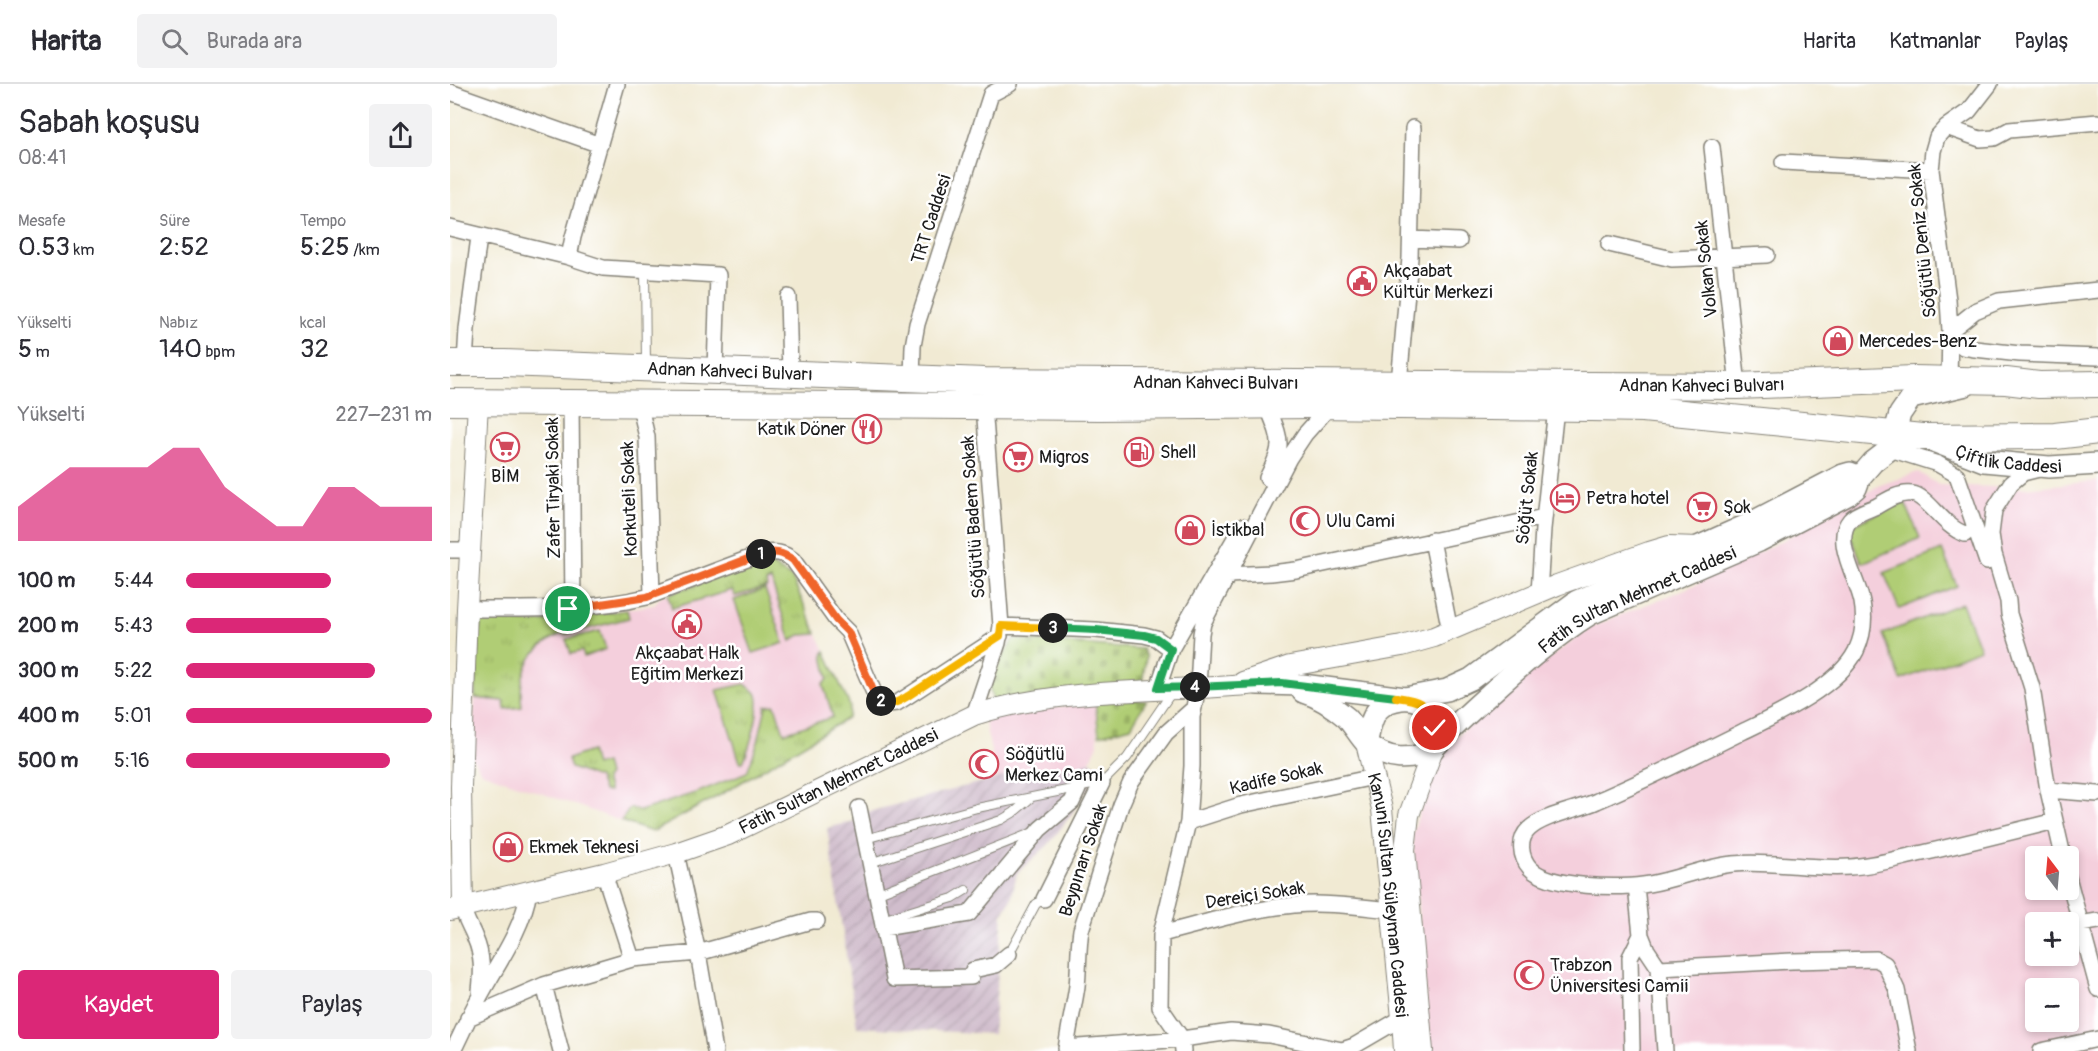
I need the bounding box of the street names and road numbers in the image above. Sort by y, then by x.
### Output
street label: Söğütlü Deniz Sokak [1903,162,1942,319]
street label: TRT Caddesi [906,172,957,267]
street label: Volkan Sokak [1690,219,1723,319]
street label: Adnan Kahveci Bulvarı [647,357,813,387]
street label: Adnan Kahveci Bulvarı [1133,371,1299,395]
street label: Adnan Kahveci Bulvarı [1619,373,1785,398]
street label: Zafer Tiryaki Sokak [541,416,566,559]
street label: Söğütlü Badem Sokak [956,434,991,599]
street label: Korkuteli Sokak [616,440,643,557]
street label: Çiftlik Caddesi [1951,440,2062,479]
street label: Söğüt Sokak [1511,450,1544,546]
street label: Fatih Sultan Mehmet Caddesi [1534,541,1740,659]
street label: Fatih Sultan Mehmet Caddesi [735,723,942,840]
street label: Kadife Sokak [1227,757,1325,800]
street label: Kanuni Sultan Süleyman Caddesi [1362,770,1413,1018]
street label: Beypınarı Sokak [1054,800,1113,920]
street label: Dereiçi Sokak [1204,876,1307,915]

